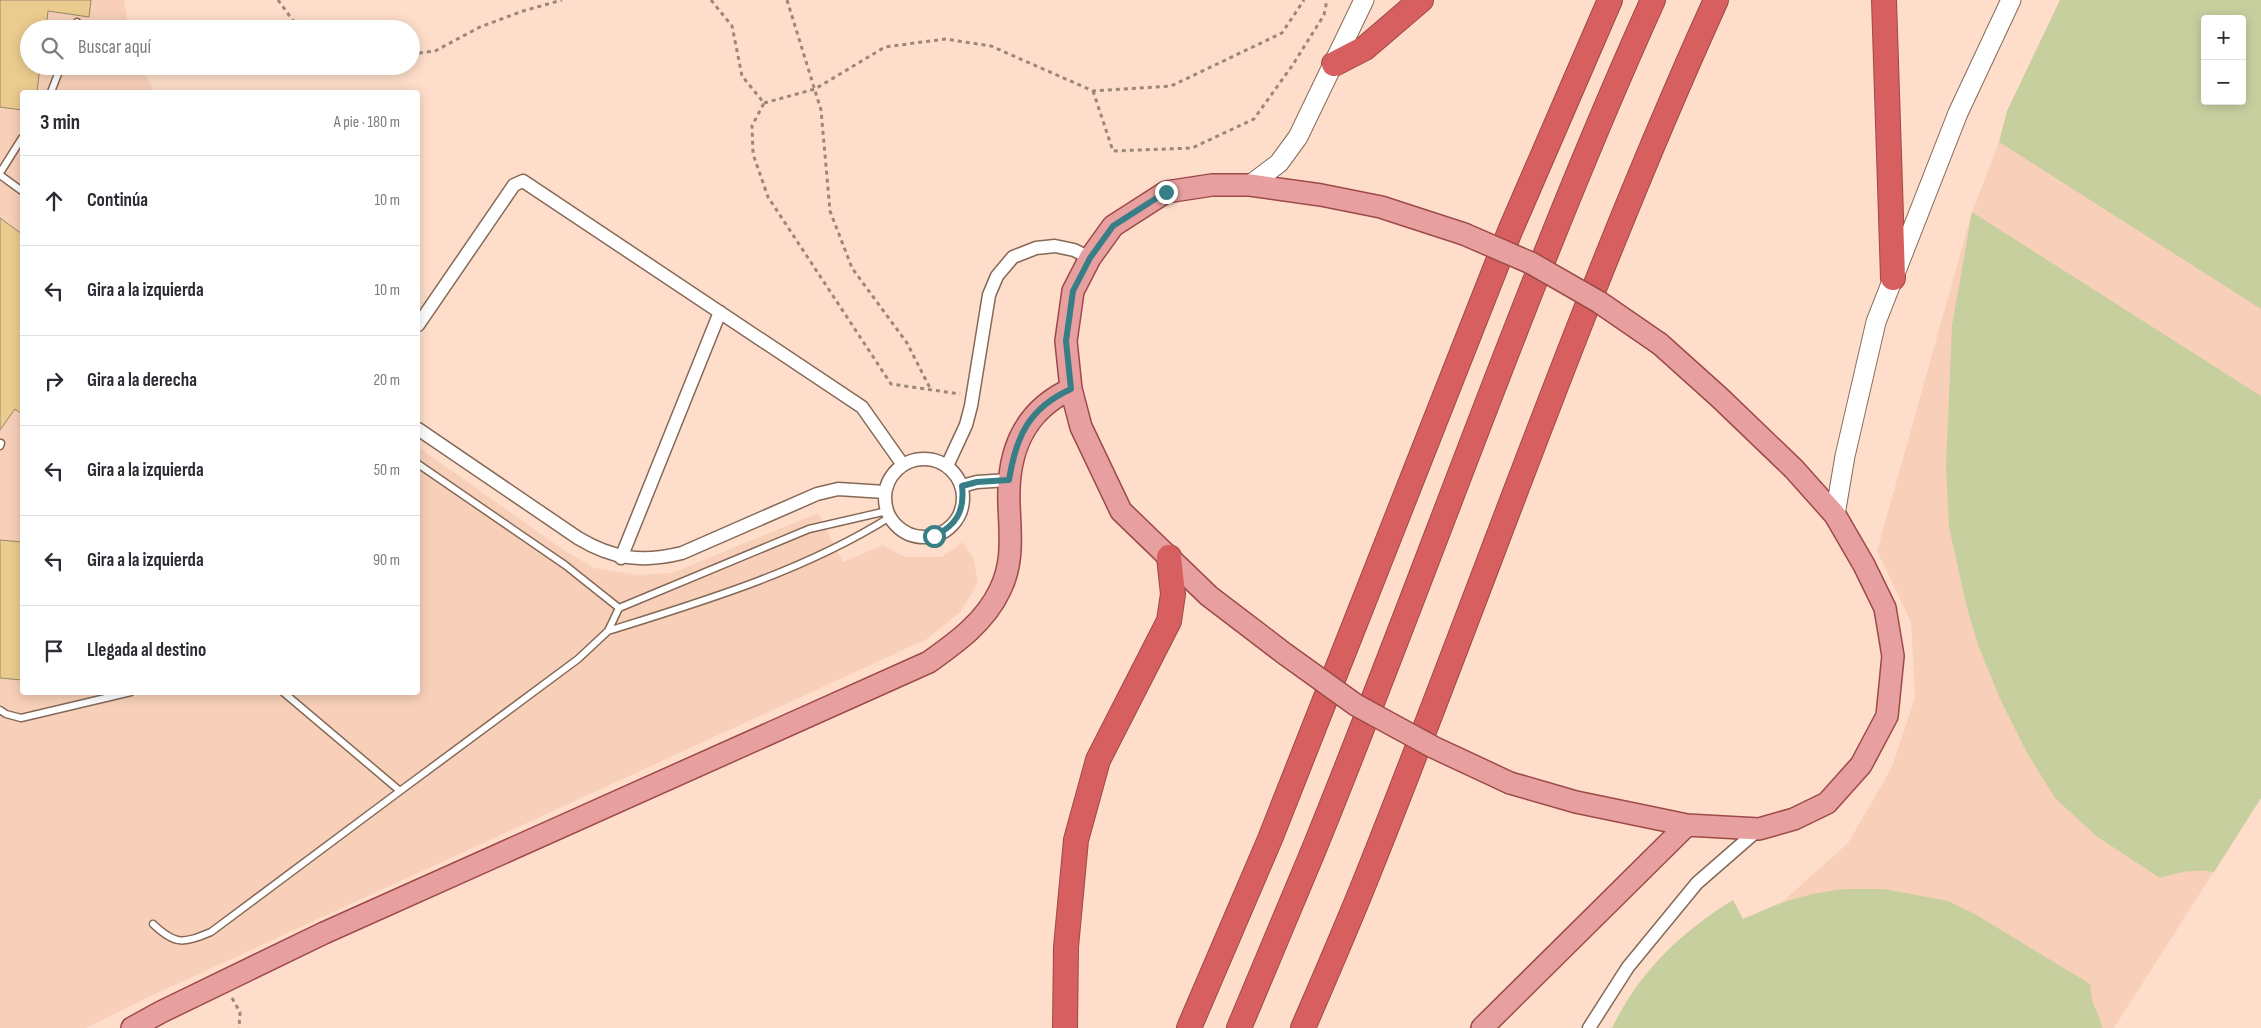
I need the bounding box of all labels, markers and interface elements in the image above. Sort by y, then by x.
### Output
map controls [2201,15,2246,105]
button: + [2201,15,2246,60]
search box [20,20,420,75]
icon: search [38,34,66,62]
text: Buscar aquí [78,36,151,59]
button: − [2201,60,2246,105]
text: 3 min [40,110,80,135]
text: A pie · 180 m [334,113,400,132]
route end [1155,181,1178,204]
icon: ahead [40,187,68,215]
text: Continúa [87,189,148,212]
text: 10 m [374,191,400,210]
icon: left [40,277,68,305]
text: Gira a la izquierda [87,279,204,302]
text: 10 m [374,281,400,300]
icon: right [40,367,68,395]
text: Gira a la derecha [87,369,197,392]
text: 20 m [373,371,400,390]
icon: left [40,457,68,485]
text: Gira a la izquierda [87,459,204,482]
text: 50 m [374,461,400,480]
route start [923,525,946,548]
icon: left [40,547,68,575]
text: Gira a la izquierda [87,549,204,572]
text: 90 m [373,551,400,570]
icon: arrive [40,637,68,665]
text: Llegada al destino [87,639,206,662]

